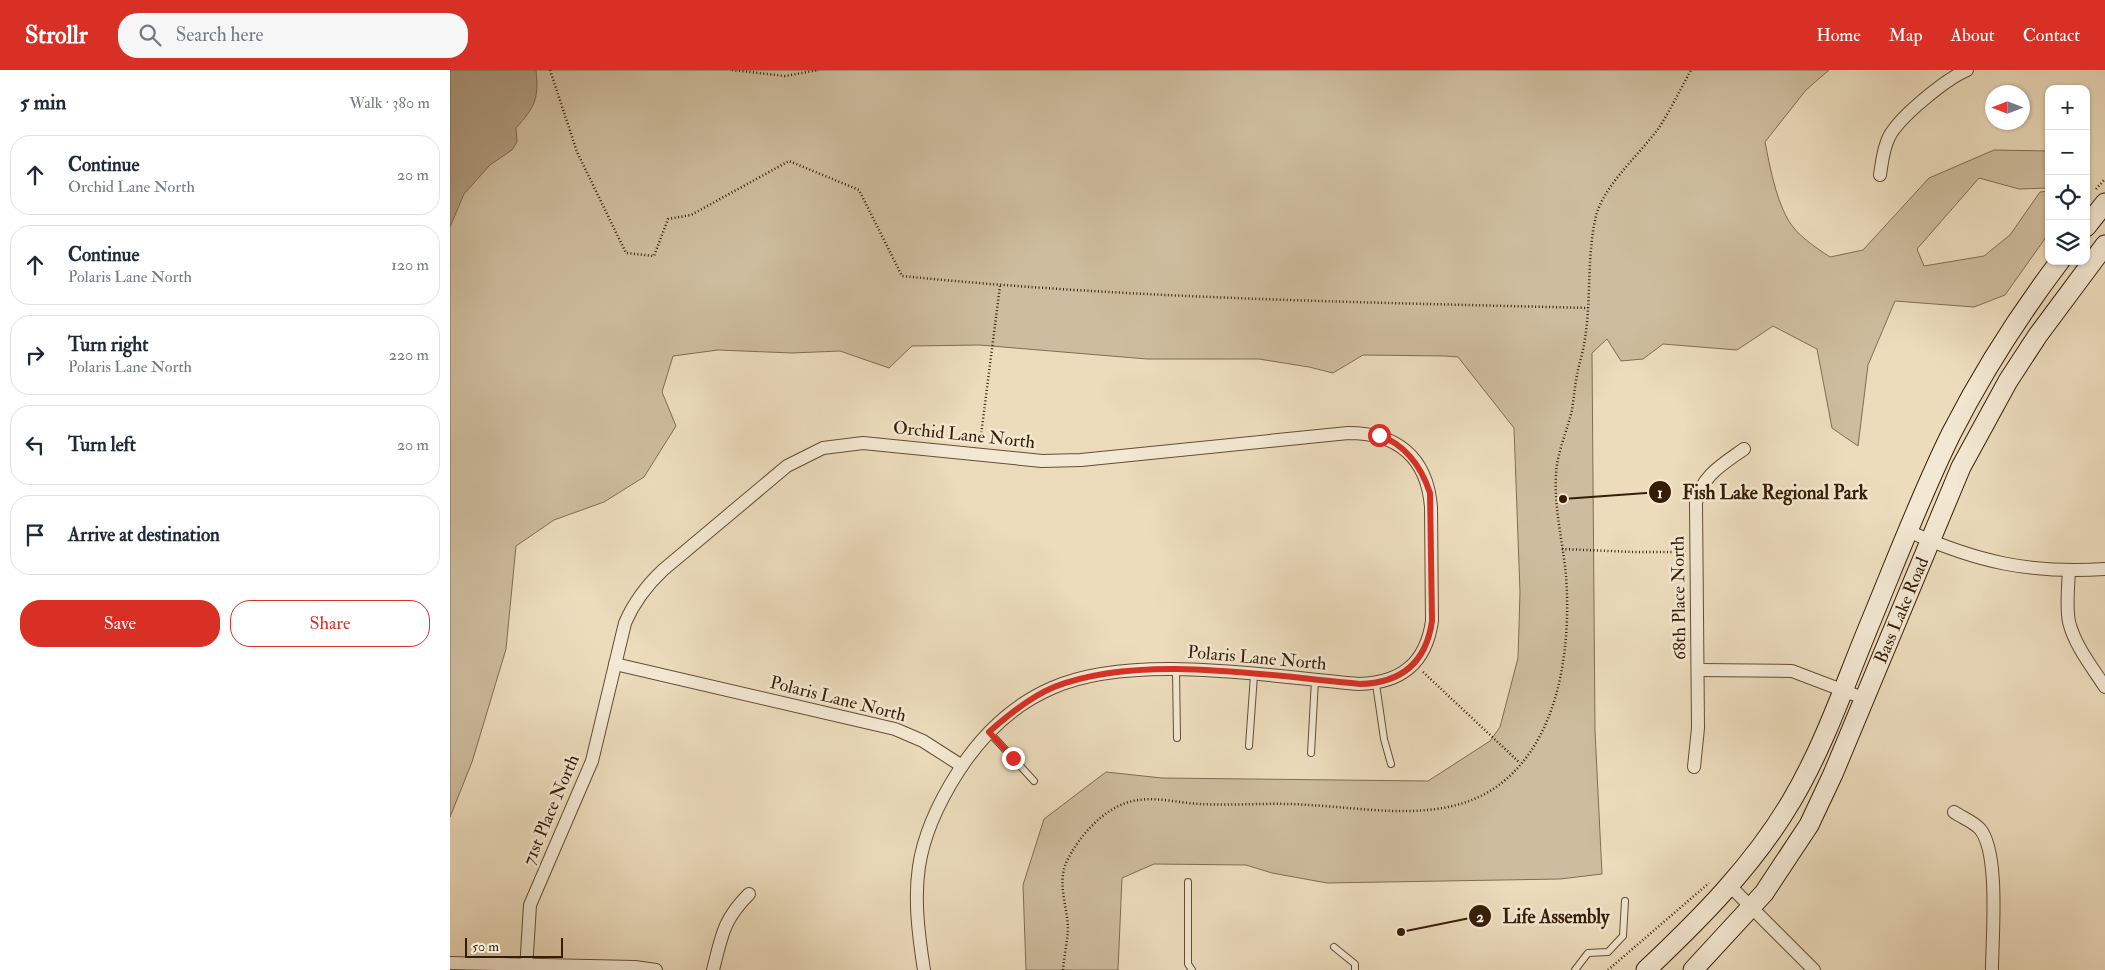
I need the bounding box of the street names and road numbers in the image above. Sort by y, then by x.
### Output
street label: Orchid Lane North [892,416,1037,454]
street label: 68th Place North [1666,535,1692,660]
street label: Bass Lake Road [1869,554,1934,667]
street label: Polaris Lane North [1187,640,1328,676]
street label: Polaris Lane North [768,671,909,727]
street label: 71st Place North [517,751,585,869]

